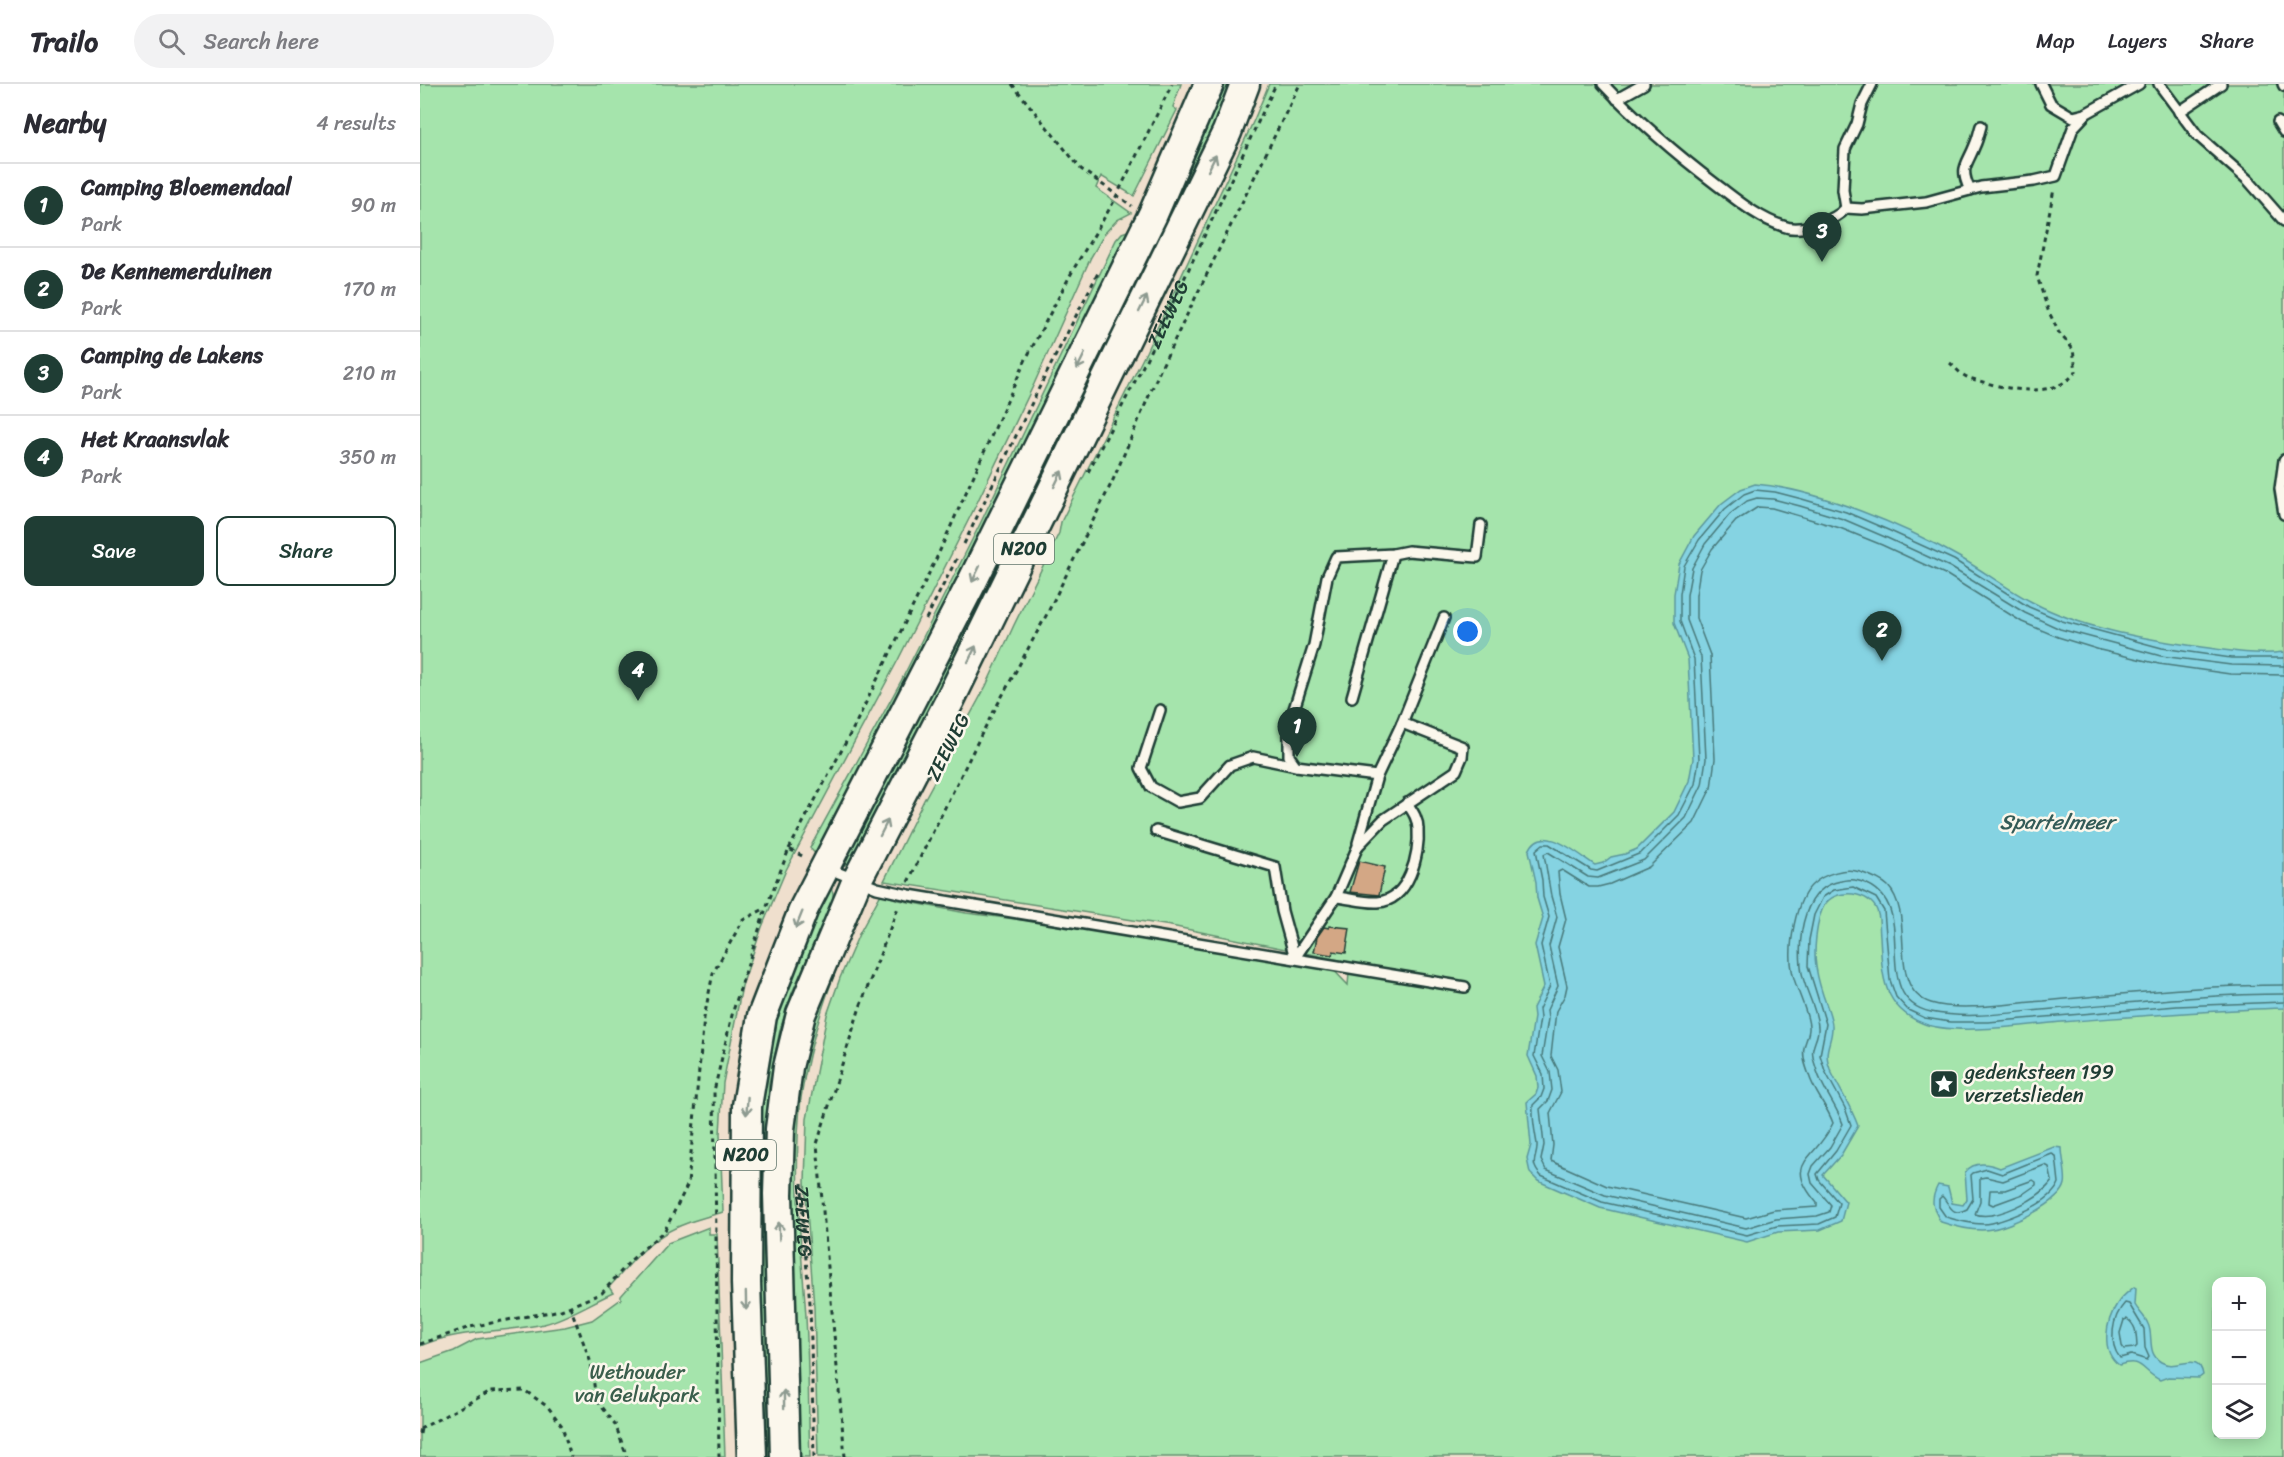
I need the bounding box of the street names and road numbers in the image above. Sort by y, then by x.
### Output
street label: ZEEWEG [1136,274,1199,354]
road number: N200 [994,534,1054,564]
street label: ZEEWEG [916,707,980,787]
road number: N200 [716,1140,776,1170]
street label: ZEEWEG [785,1184,823,1259]

